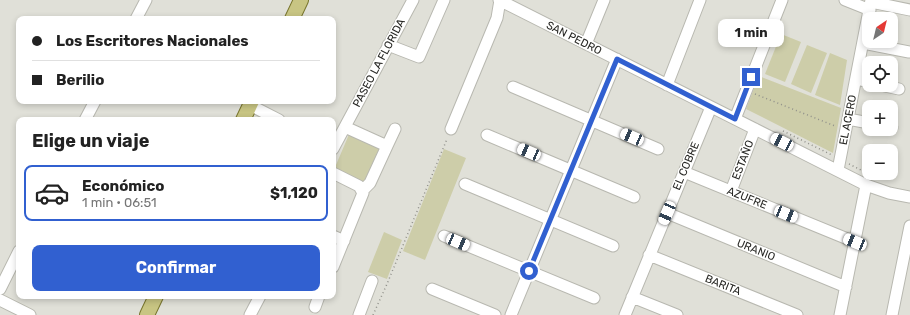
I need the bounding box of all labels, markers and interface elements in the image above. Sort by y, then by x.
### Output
north arrow [862,12,898,48]
map controls [862,12,898,180]
street label: PASEO LA FLORIDA [350,16,408,109]
street label: SAN PEDRO [544,19,604,57]
callout: 1 min [718,19,784,47]
text: 1 min [734,25,768,40]
text: Los Escritores Nacionales [56,32,249,50]
button: locate [862,56,898,92]
route end [742,68,760,86]
text: Berilio [56,71,104,89]
street label: EL ACERO [837,94,859,146]
button: + [862,100,898,136]
car [619,127,645,147]
text: Elige un viaje [32,130,149,152]
car [769,131,795,153]
street label: ESTAÑO [730,138,756,182]
street label: EL COBRE [670,140,702,192]
car [516,142,542,162]
button: − [862,144,898,180]
icon: car [34,175,70,211]
text: Económico [82,177,164,195]
text: $1,120 [270,184,318,202]
street label: AZUFRE [725,184,769,212]
text: 1 min · 06:51 [82,195,157,210]
car [657,200,677,226]
car [773,204,799,224]
car [445,232,471,252]
car [842,232,868,252]
street label: URANIO [735,236,777,264]
button: Confirmar [32,245,320,291]
route start [520,262,538,280]
street label: BARITA [703,272,744,298]

